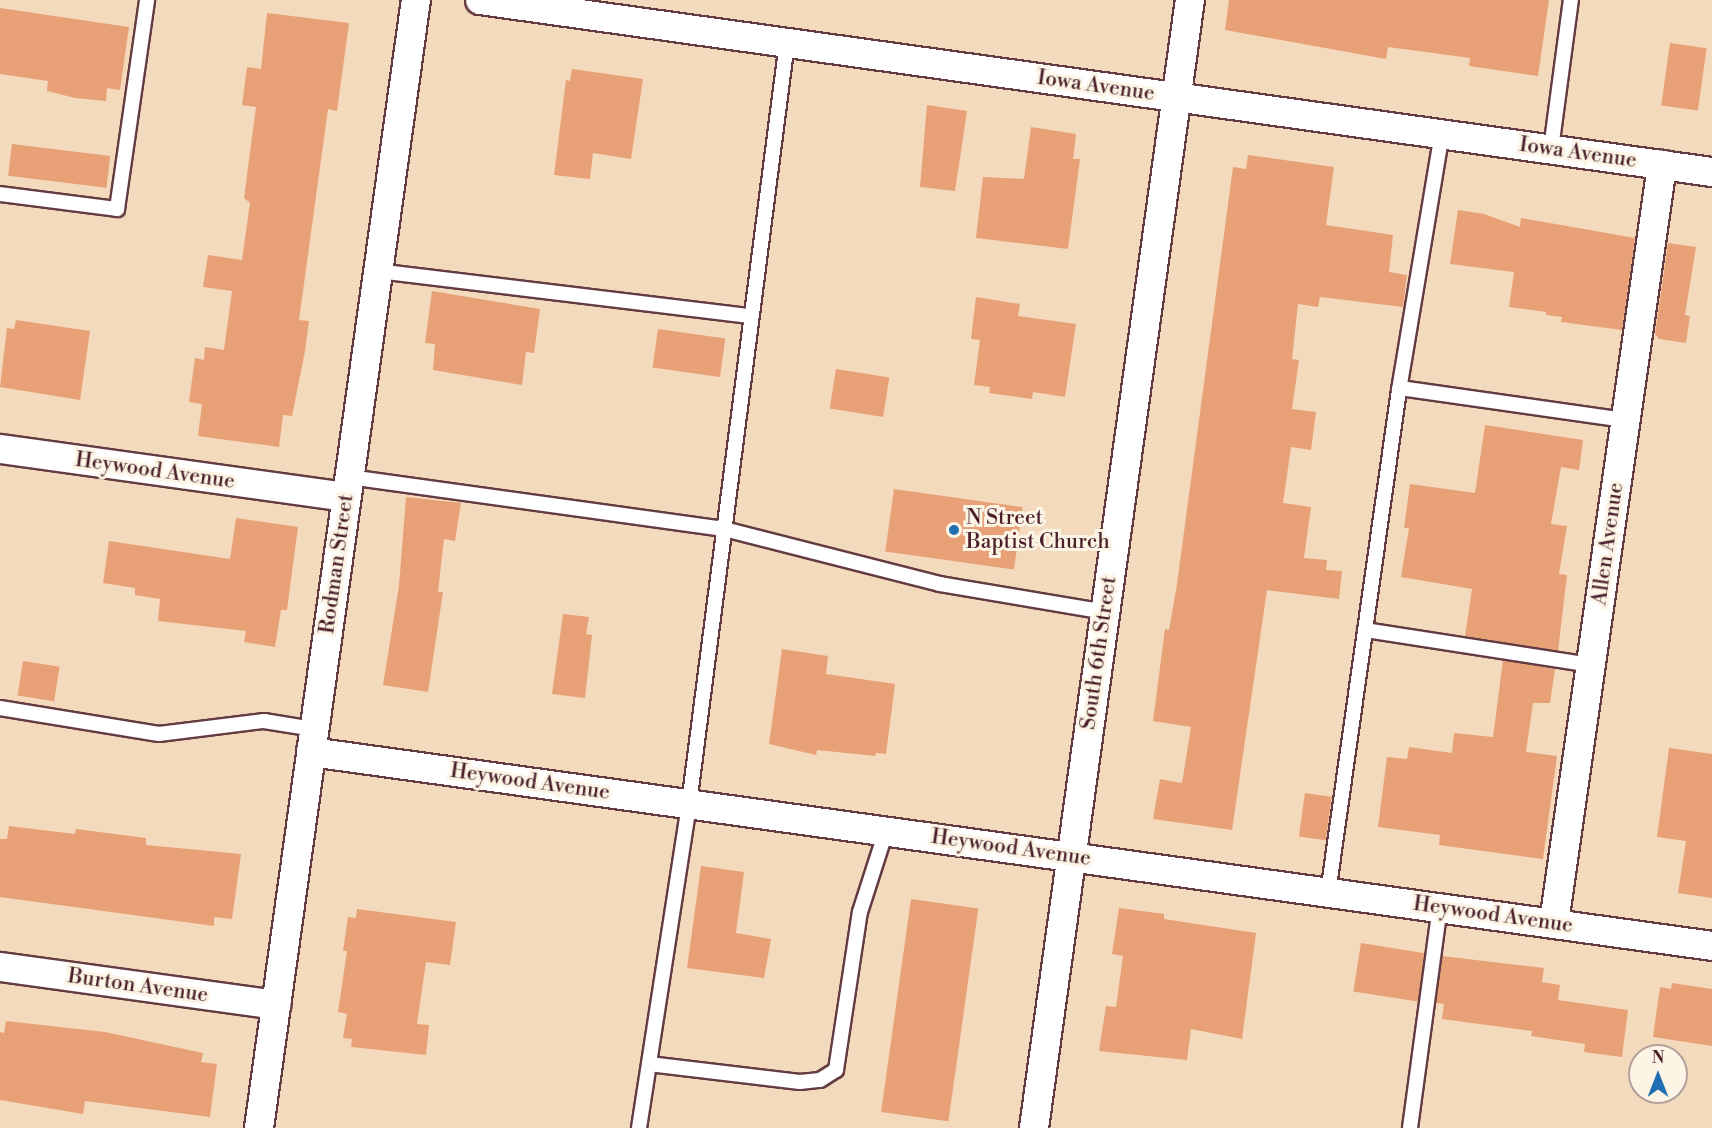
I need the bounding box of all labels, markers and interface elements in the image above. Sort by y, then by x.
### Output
street label: Iowa Avenue [1036,65,1156,107]
street label: Iowa Avenue [1518,132,1638,174]
street label: Heywood Avenue [74,447,236,495]
street label: Allen Avenue [1587,481,1629,607]
street label: Rodman Street [315,492,359,636]
place label: N Street Baptist Church [966,505,1110,555]
marker: N Street Baptist Church [947,523,961,537]
street label: South 6th Street [1076,575,1122,731]
street label: Heywood Avenue [449,758,611,806]
street label: Heywood Avenue [930,824,1092,872]
street label: Heywood Avenue [1412,891,1574,939]
street label: Burton Avenue [66,964,210,1008]
north arrow [1628,1044,1688,1104]
text: N [1652,1048,1664,1068]

